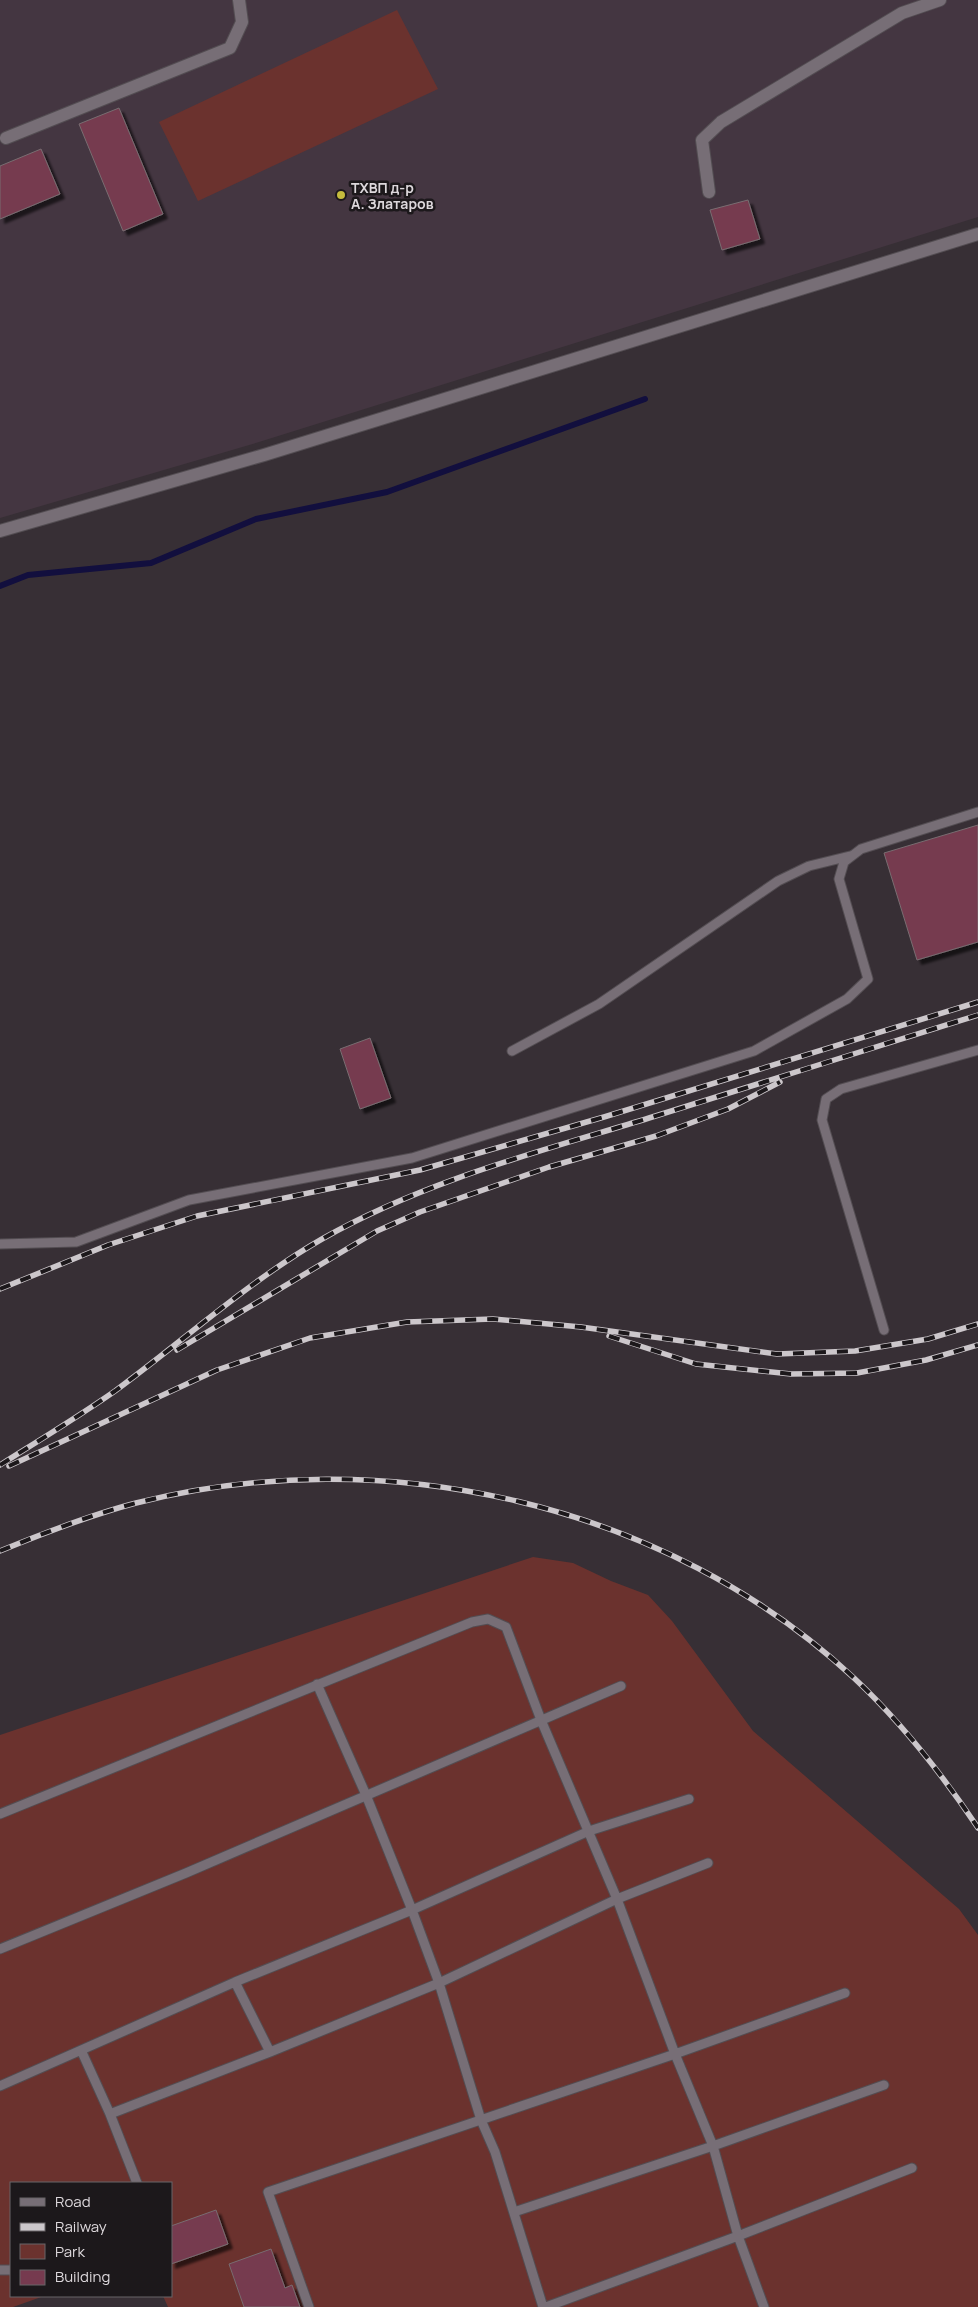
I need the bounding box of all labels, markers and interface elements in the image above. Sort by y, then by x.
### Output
place label: ТХВП д-р А. Златаров [351,178,434,213]
marker: ТХВП д-р А. Златаров [335,189,347,201]
legend [10,2182,172,2297]
text: Road [55,2191,91,2212]
text: Railway [55,2216,107,2237]
text: Park [55,2241,85,2262]
text: Building [55,2266,110,2287]

